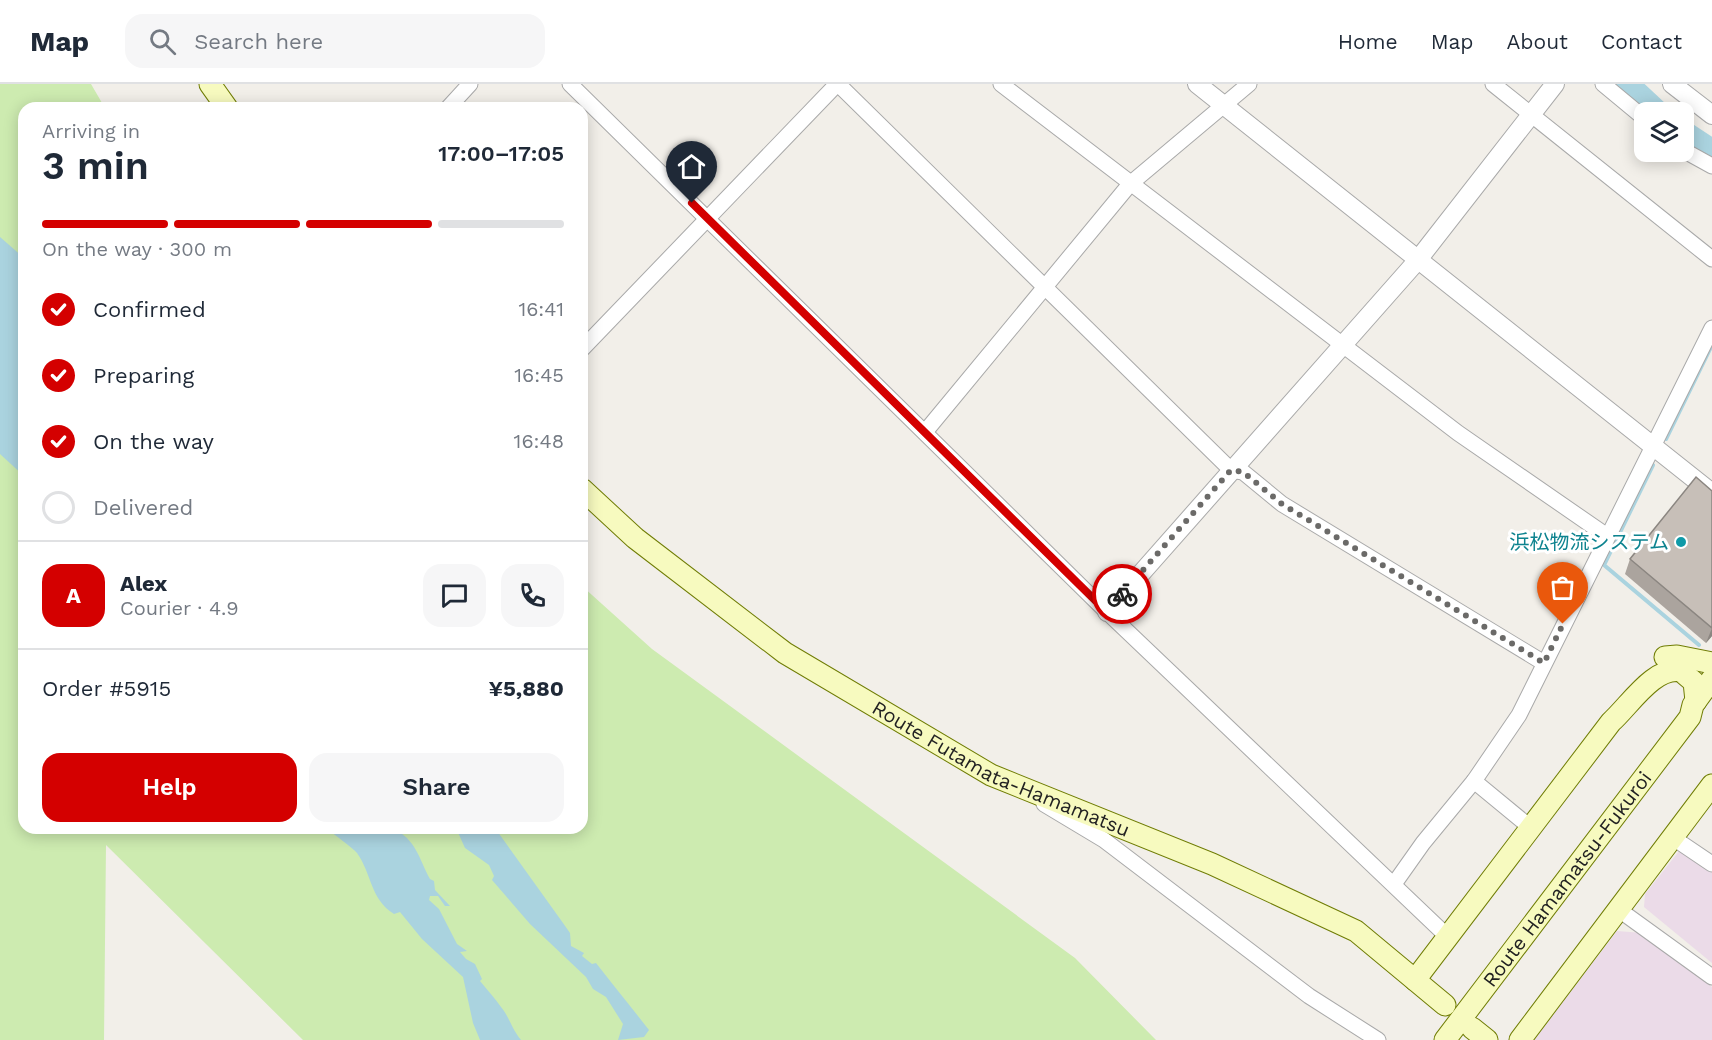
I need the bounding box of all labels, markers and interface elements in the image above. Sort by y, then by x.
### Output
search box [125,14,545,68]
text: Map [30,25,89,58]
icon: search [146,25,179,58]
text: Search here [194,29,323,54]
text: Home [1338,29,1398,54]
text: Map [1431,29,1474,54]
text: About [1507,29,1568,54]
text: Contact [1601,29,1682,54]
map controls [1634,102,1694,162]
button: layers [1634,102,1694,162]
text: Arriving in [42,119,140,143]
text: 17:00–17:05 [438,141,564,166]
pin [666,141,717,203]
text: 3 min [42,143,149,188]
icon: home [675,150,708,183]
text: On the way · 300 m [42,237,232,261]
icon: check [42,293,75,326]
text: Confirmed [93,297,206,322]
text: 16:41 [518,297,564,321]
icon: check [42,359,75,392]
text: Preparing [93,363,194,388]
text: 16:45 [514,363,564,387]
icon: check [42,425,75,458]
text: On the way [93,429,214,454]
text: 16:48 [514,429,564,453]
text: Delivered [93,495,193,520]
place label: 浜松物流システム [1510,530,1669,554]
marker: 浜松物流システム [1674,535,1688,549]
pin [1537,562,1588,624]
button: chat [423,564,486,627]
button: phone [501,564,564,627]
courier [1092,564,1152,624]
text: Alex [120,571,167,596]
icon: bag [1546,571,1579,604]
icon: bike [1106,578,1139,611]
text: A [66,583,81,608]
text: Courier · 4.9 [120,596,239,620]
text: Order #5915 [42,676,171,701]
text: ¥5,880 [488,676,564,701]
street label: Route Futamata-Hamamatsu [868,695,1133,842]
button: Help [42,753,297,822]
button: Share [309,753,564,822]
street label: Route Hamamatsu-Fukuroi [1478,766,1657,992]

